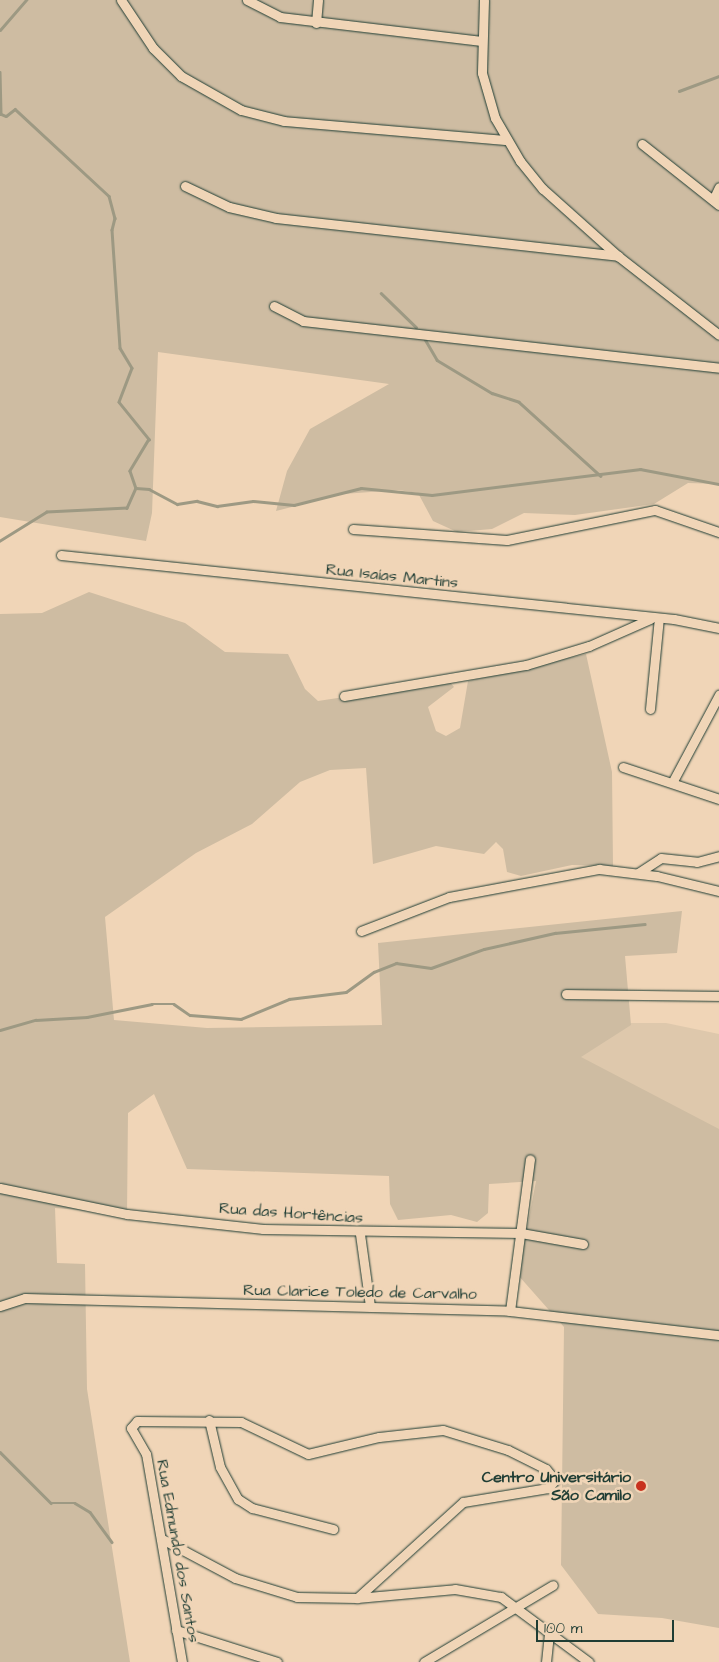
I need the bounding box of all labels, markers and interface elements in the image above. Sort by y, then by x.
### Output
street label: Rua Isaías Martins [325,560,459,592]
street label: Rua das Hortências [218,1198,364,1228]
street label: Rua Clarice Toledo de Carvalho [243,1280,477,1304]
street label: Rua Edmundo dos Santos [152,1458,204,1644]
place label: Centro Universitário São Camilo [482,1467,631,1505]
marker: Centro Universitário São Camilo [635,1480,647,1492]
scale bar [539,1610,676,1642]
text: 100 m [544,1618,583,1639]

